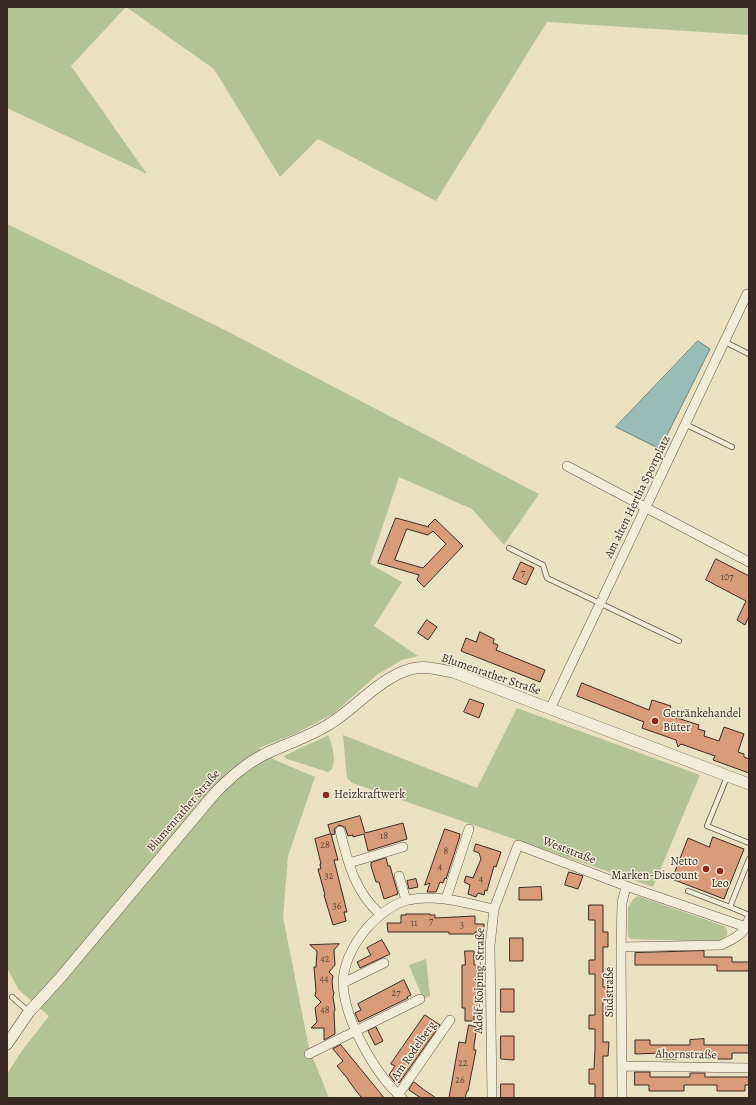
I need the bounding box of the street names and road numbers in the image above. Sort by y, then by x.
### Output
street label: Am alten Hertha Sportplatz [602,433,674,561]
street label: Blumenrather Straße [439,651,543,699]
street label: Blumenrather Straße [144,767,224,855]
street label: Weststraße [540,834,598,868]
street label: Adolf-Kolping-Straße [472,928,488,1034]
street label: Südstraße [603,967,617,1017]
street label: Am Rodelberg [388,1019,440,1083]
street label: Ahornstraße [655,1047,717,1063]

